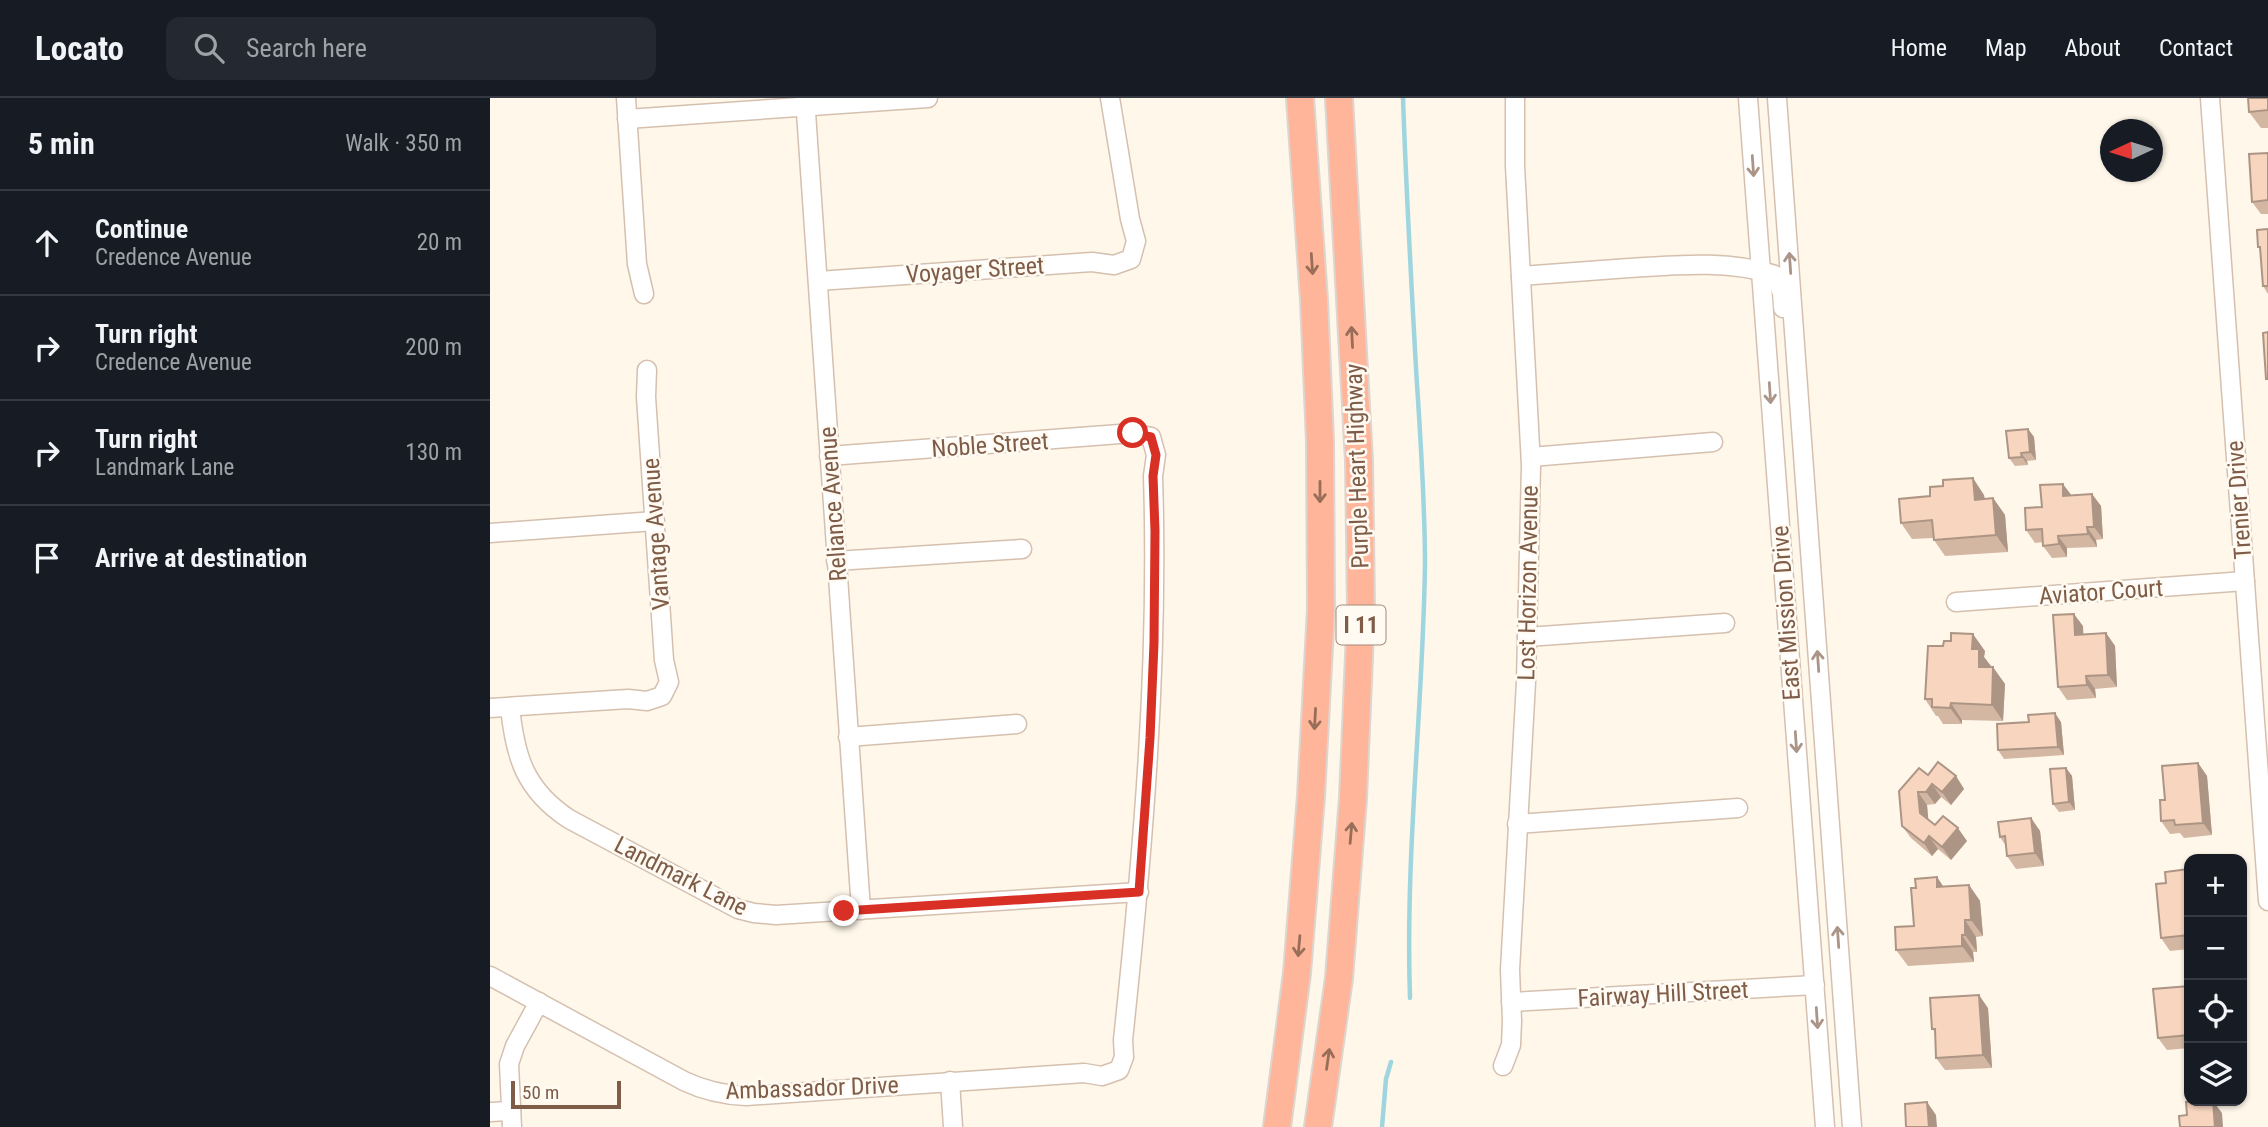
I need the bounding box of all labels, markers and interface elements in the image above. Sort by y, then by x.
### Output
search box [166,17,656,80]
text: Locato [35,29,124,68]
icon: search [190,29,228,67]
text: Search here [246,33,367,63]
text: Home [1891,34,1947,62]
text: Map [1985,34,2027,62]
text: About [2065,34,2121,62]
text: Contact [2159,34,2233,62]
north arrow [2100,119,2163,182]
text: 5 min [28,126,95,161]
text: Walk · 350 m [345,130,462,157]
one-way arrow [1747,154,1760,177]
text: Continue [95,214,188,244]
icon: ahead [28,224,66,262]
text: 20 m [417,229,462,256]
text: Credence Avenue [95,244,252,271]
street label: Voyager Street [905,251,1045,289]
one-way arrow [1306,252,1319,275]
one-way arrow [1783,252,1796,275]
text: Turn right [95,319,197,349]
one-way arrow [1346,325,1359,348]
icon: right [28,329,66,367]
text: 200 m [405,334,462,361]
text: Credence Avenue [95,349,252,376]
street label: Purple Heart Highway [1339,363,1375,569]
one-way arrow [1764,381,1777,404]
route start [1117,417,1148,448]
text: Turn right [95,424,197,454]
street label: Reliance Avenue [814,426,852,582]
street label: Noble Street [931,427,1049,463]
icon: right [28,434,66,472]
text: 130 m [405,439,462,466]
street label: Trenier Drive [2221,440,2257,560]
text: Landmark Lane [95,454,234,481]
street label: Vantage Avenue [637,457,675,611]
one-way arrow [1313,480,1327,503]
street label: Lost Horizon Avenue [1512,485,1544,681]
street label: East Mission Drive [1766,525,1806,701]
icon: arrive [28,539,66,577]
text: Arrive at destination [95,543,307,573]
street label: Aviator Court [2038,574,2164,610]
road number: I 11 [1336,606,1386,645]
one-way arrow [1811,650,1824,673]
one-way arrow [1309,707,1322,730]
one-way arrow [1790,730,1803,753]
one-way arrow [1345,822,1358,845]
street label: Landmark Lane [610,831,752,921]
map controls [2184,854,2247,1106]
button: + [2184,854,2247,917]
route end [828,895,859,926]
button: − [2184,917,2247,980]
one-way arrow [1831,926,1844,949]
one-way arrow [1292,934,1305,957]
street label: Fairway Hill Street [1577,976,1749,1012]
button: locate [2184,980,2247,1043]
one-way arrow [1811,1006,1824,1028]
button: layers [2184,1043,2247,1106]
one-way arrow [1321,1049,1334,1071]
street label: Ambassador Drive [725,1071,899,1105]
scale bar [511,1078,621,1110]
text: 50 m [522,1081,559,1104]

